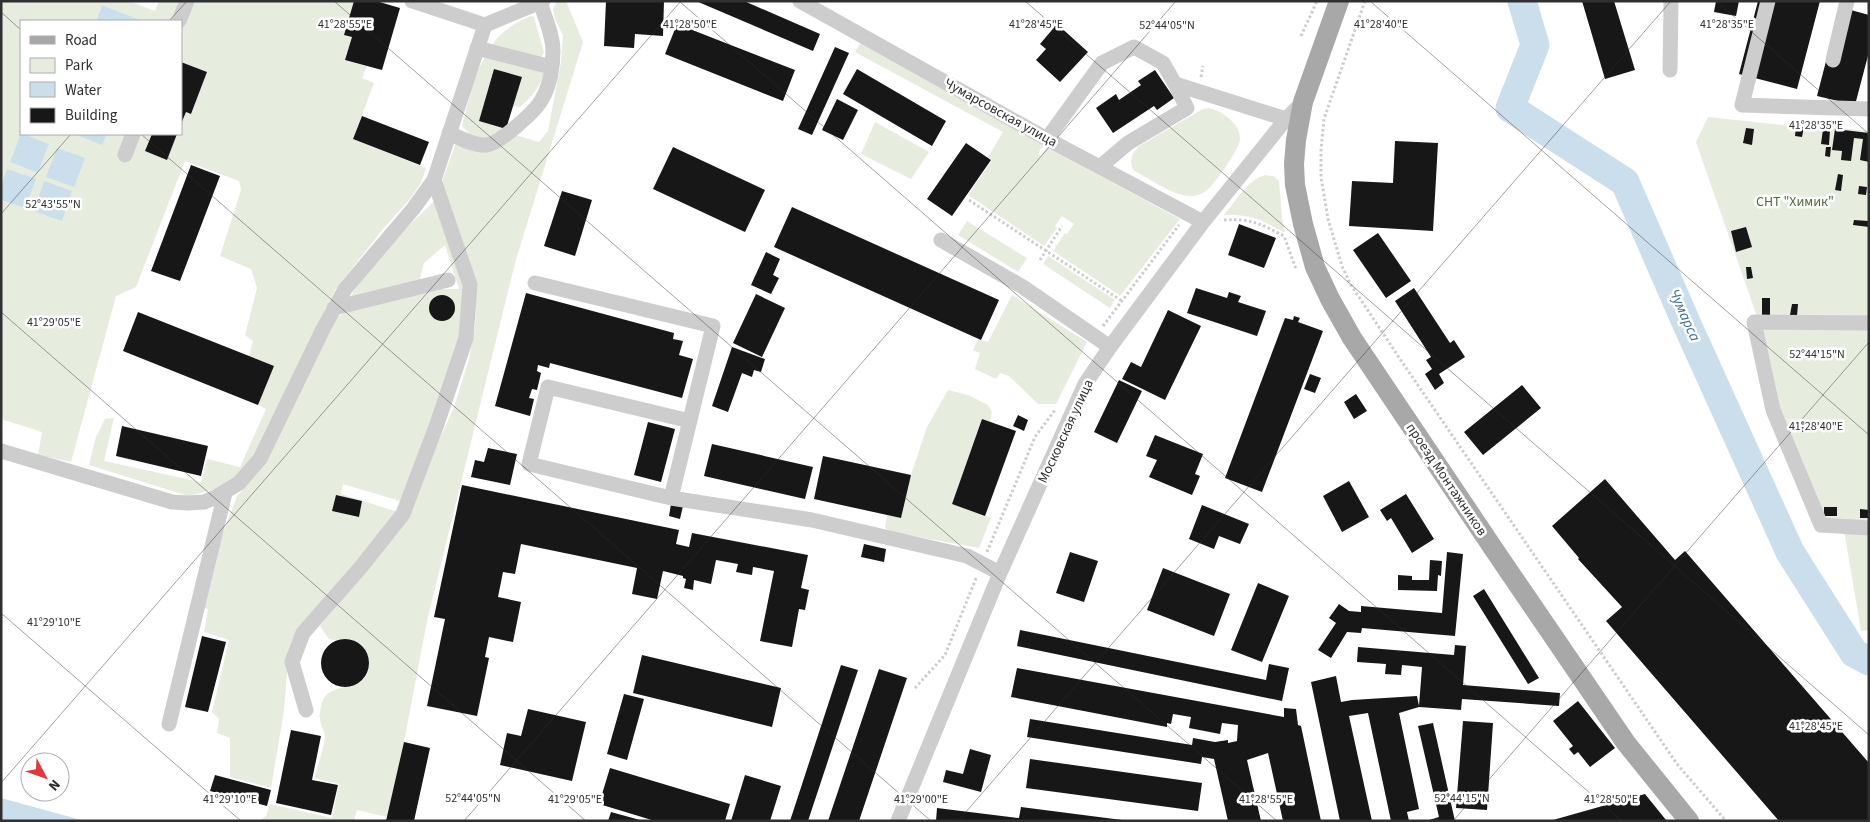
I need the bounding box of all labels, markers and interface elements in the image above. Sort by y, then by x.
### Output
text: 41°28'55"E [318,16,372,33]
text: 41°28'50"E [663,16,717,33]
text: 41°28'45"E [1009,16,1063,33]
text: 41°28'40"E [1354,16,1408,33]
text: 41°28'35"E [1700,16,1754,33]
text: 52°44'05"N [1139,17,1195,34]
legend [20,20,182,135]
text: Road [65,30,97,51]
text: Park [65,55,94,76]
street label: Чумарсовская улица [940,74,1061,152]
text: Water [65,80,102,101]
text: Building [65,105,118,126]
text: 41°28'35"E [1789,117,1843,134]
park label: СНТ "Химик" [1756,192,1834,212]
text: 52°43'55"N [25,196,81,213]
water label: Чумарса [1664,286,1705,345]
text: 41°29'05"E [27,314,81,331]
text: 52°44'15"N [1789,346,1845,363]
street label: Московская улица [1033,376,1099,487]
text: 41°28'40"E [1789,418,1843,435]
street label: проезд Монтажников [1401,419,1491,540]
text: 41°29'10"E [27,614,81,631]
text: 41°28'45"E [1789,718,1843,735]
north arrow [20,752,70,802]
text: N [43,775,65,795]
text: 52°44'05"N [445,790,501,807]
text: 52°44'15"N [1434,790,1490,807]
text: 41°29'10"E [203,791,257,808]
text: 41°29'05"E [548,791,602,808]
text: 41°29'00"E [894,791,948,808]
text: 41°28'55"E [1239,791,1293,808]
text: 41°28'50"E [1584,791,1638,808]

